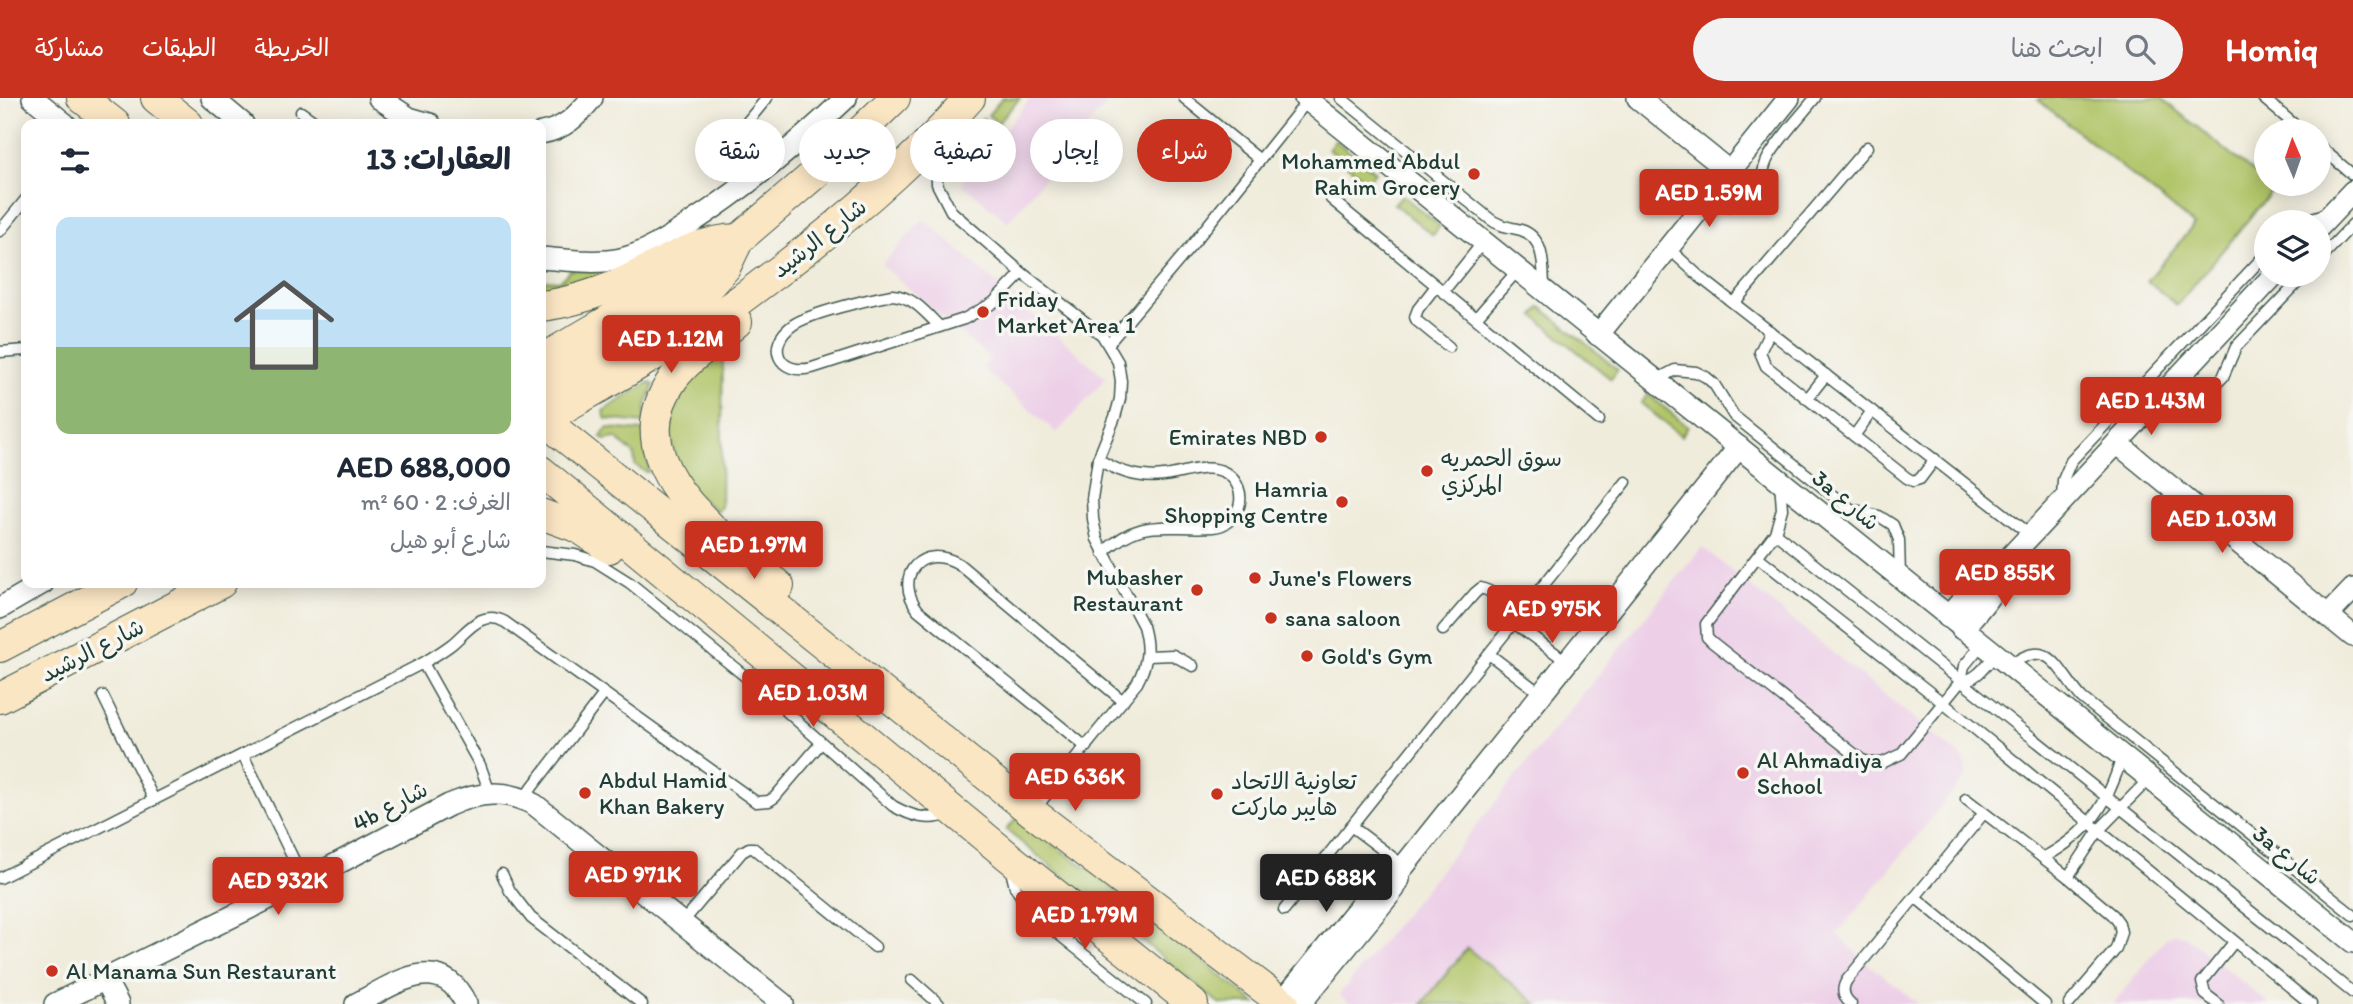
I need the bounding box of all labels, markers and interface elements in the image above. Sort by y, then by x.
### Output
search box [1693,18,2183,81]
icon: search [2121,30,2159,68]
text: Homiq [2225,30,2318,69]
text: ابحث هنا [2010,32,2103,64]
text: مشاركة [35,33,104,62]
text: الطبقات [142,33,217,62]
text: الخريطة [255,33,329,62]
chip: شقة [695,119,785,182]
chip: جديد [799,119,896,182]
chip: تصفية [910,119,1016,182]
chip: إيجار [1030,119,1123,182]
chip: شراء [1137,119,1232,182]
north arrow [2254,119,2331,196]
map controls [2254,119,2331,287]
text: العقارات: 13 [366,140,511,177]
icon: filters [56,142,94,180]
place label: Mohammed Abdul Rahim Grocery [1281,147,1460,201]
marker: Mohammed Abdul Rahim Grocery [1466,166,1482,182]
pin: AED 1.59M [1629,170,1789,229]
text: AED 1.59M [1656,178,1763,206]
street label: شارع الرشيد [766,192,873,285]
button: layers [2254,210,2331,287]
icon: home [221,262,347,388]
place label: Friday Market Area 1 [997,285,1136,339]
marker: Friday Market Area 1 [975,304,991,320]
pin: AED 1.12M [591,316,751,375]
text: AED 1.12M [618,324,724,352]
pin: AED 1.43M [2071,378,2231,437]
text: AED 1.43M [2096,386,2206,414]
place label: Emirates NBD [1169,423,1307,451]
marker: Emirates NBD [1313,429,1329,445]
place label: سوق الحمريه المركزي [1441,444,1562,501]
text: AED 688,000 [337,448,511,485]
marker: سوق الحمريه المركزي [1419,463,1435,479]
street label: 3a شارع [1805,464,1885,538]
place label: Hamria Shopping Centre [1164,475,1328,529]
text: الغرف: 2 · 60 m² [361,488,511,516]
marker: Hamria Shopping Centre [1334,494,1350,510]
pin: AED 1.03M [2142,496,2302,555]
text: AED 1.03M [2167,504,2277,532]
pin: AED 1.97M [674,522,834,581]
text: شارع أبو هيل [390,526,511,554]
text: AED 1.97M [701,530,807,558]
pin: AED 855K [1933,550,2077,609]
text: AED 855K [1955,558,2055,586]
place label: Mubasher Restaurant [1073,563,1183,617]
place label: June's Flowers [1269,564,1412,592]
marker: June's Flowers [1247,570,1263,586]
marker: Mubasher Restaurant [1189,582,1205,598]
pin: AED 975K [1480,586,1624,645]
text: AED 975K [1503,594,1601,622]
place label: sana saloon [1285,604,1400,632]
marker: sana saloon [1263,610,1279,626]
street label: شارع الرشيد [35,612,149,690]
place label: Gold's Gym [1321,642,1433,670]
marker: Gold's Gym [1299,648,1315,664]
pin: AED 1.03M [733,670,893,729]
text: AED 1.03M [758,678,868,706]
place label: Al Ahmadiya School [1757,746,1883,800]
pin: AED 636K [1003,754,1147,813]
text: AED 636K [1025,762,1125,790]
marker: Al Ahmadiya School [1735,765,1751,781]
place label: Abdul Hamid Khan Bakery [599,766,727,820]
place label: تعاونية الاتحاد هايبر ماركت [1231,767,1357,821]
street label: 4b شارع [348,775,433,839]
marker: Abdul Hamid Khan Bakery [577,785,593,801]
marker: تعاونية الاتحاد هايبر ماركت [1209,786,1225,802]
street label: 3a شارع [2246,819,2327,892]
pin: AED 971K [561,852,705,911]
pin: AED 688K [1254,854,1398,914]
pin: AED 932K [206,858,350,917]
text: AED 971K [585,860,681,888]
text: AED 688K [1276,863,1376,891]
text: AED 932K [228,866,328,894]
pin: AED 1.79M [1005,892,1165,951]
text: AED 1.79M [1032,900,1138,928]
place label: Al Manama Sun Restaurant [66,957,337,985]
marker: Al Manama Sun Restaurant [44,963,60,979]

